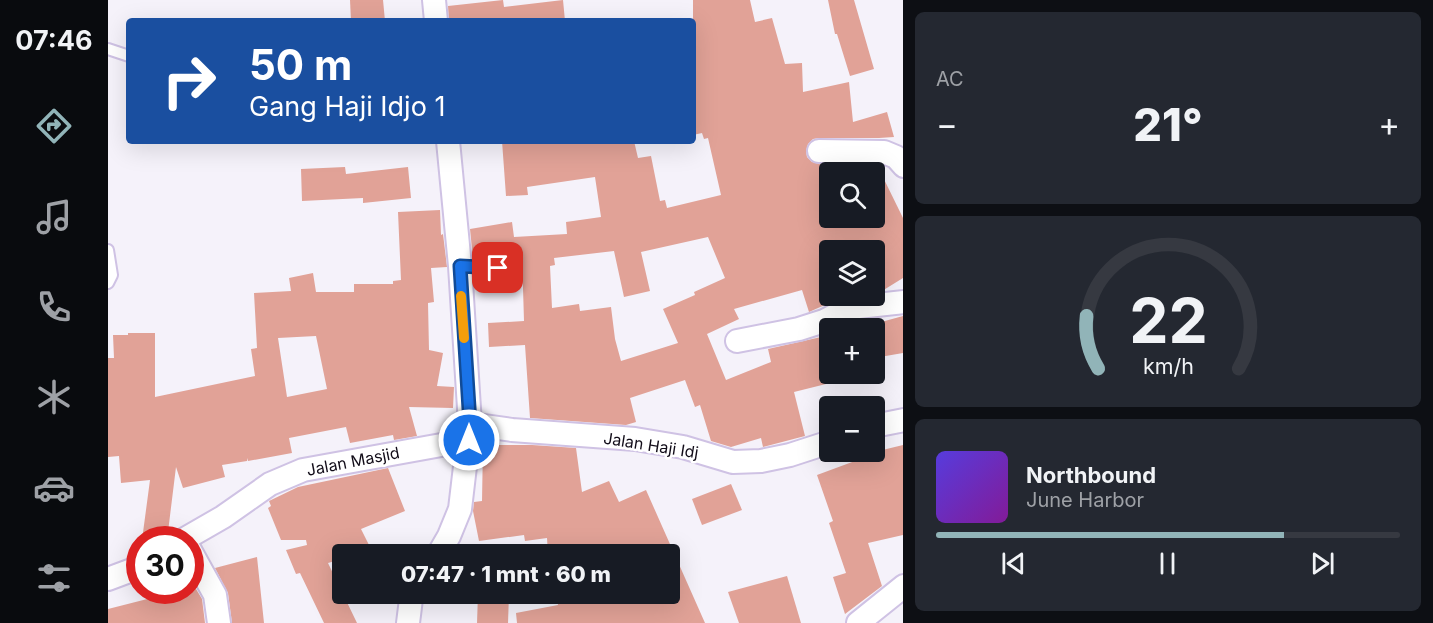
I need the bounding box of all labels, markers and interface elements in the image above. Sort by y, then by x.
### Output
text: 07:46 [15,24,93,57]
text: 50 m [249,39,352,90]
icon: right [150,42,228,120]
text: AC [936,67,964,91]
text: Gang Haji Idjo 1 [249,90,445,123]
text: 21° [1133,97,1203,152]
text: − [936,104,958,144]
text: + [1378,104,1400,144]
icon: directions [33,105,75,147]
map controls [819,162,885,462]
button: search [819,162,885,228]
icon: music [33,196,75,238]
button: layers [819,240,885,306]
pin [472,242,523,293]
icon: arrive [481,251,514,284]
text: 22 [1129,283,1207,358]
icon: phone [33,286,75,328]
button: + [819,318,885,384]
text: km/h [1143,353,1193,379]
icon: climate [33,376,75,418]
button: − [819,396,885,462]
position arrow [437,408,501,472]
street label: Jalan Haji Idj [602,428,700,462]
street label: Jalan Masjid [305,442,401,480]
text: Northbound [1026,462,1156,488]
icon: car [33,467,75,509]
text: June Harbor [1026,488,1144,512]
speed limit sign: 30 [126,526,204,604]
icon: previous [997,547,1030,580]
icon: pause [1151,547,1184,580]
icon: next [1306,547,1339,580]
icon: filters [33,557,75,599]
text: 07:47 · 1 mnt · 60 m [401,561,611,587]

